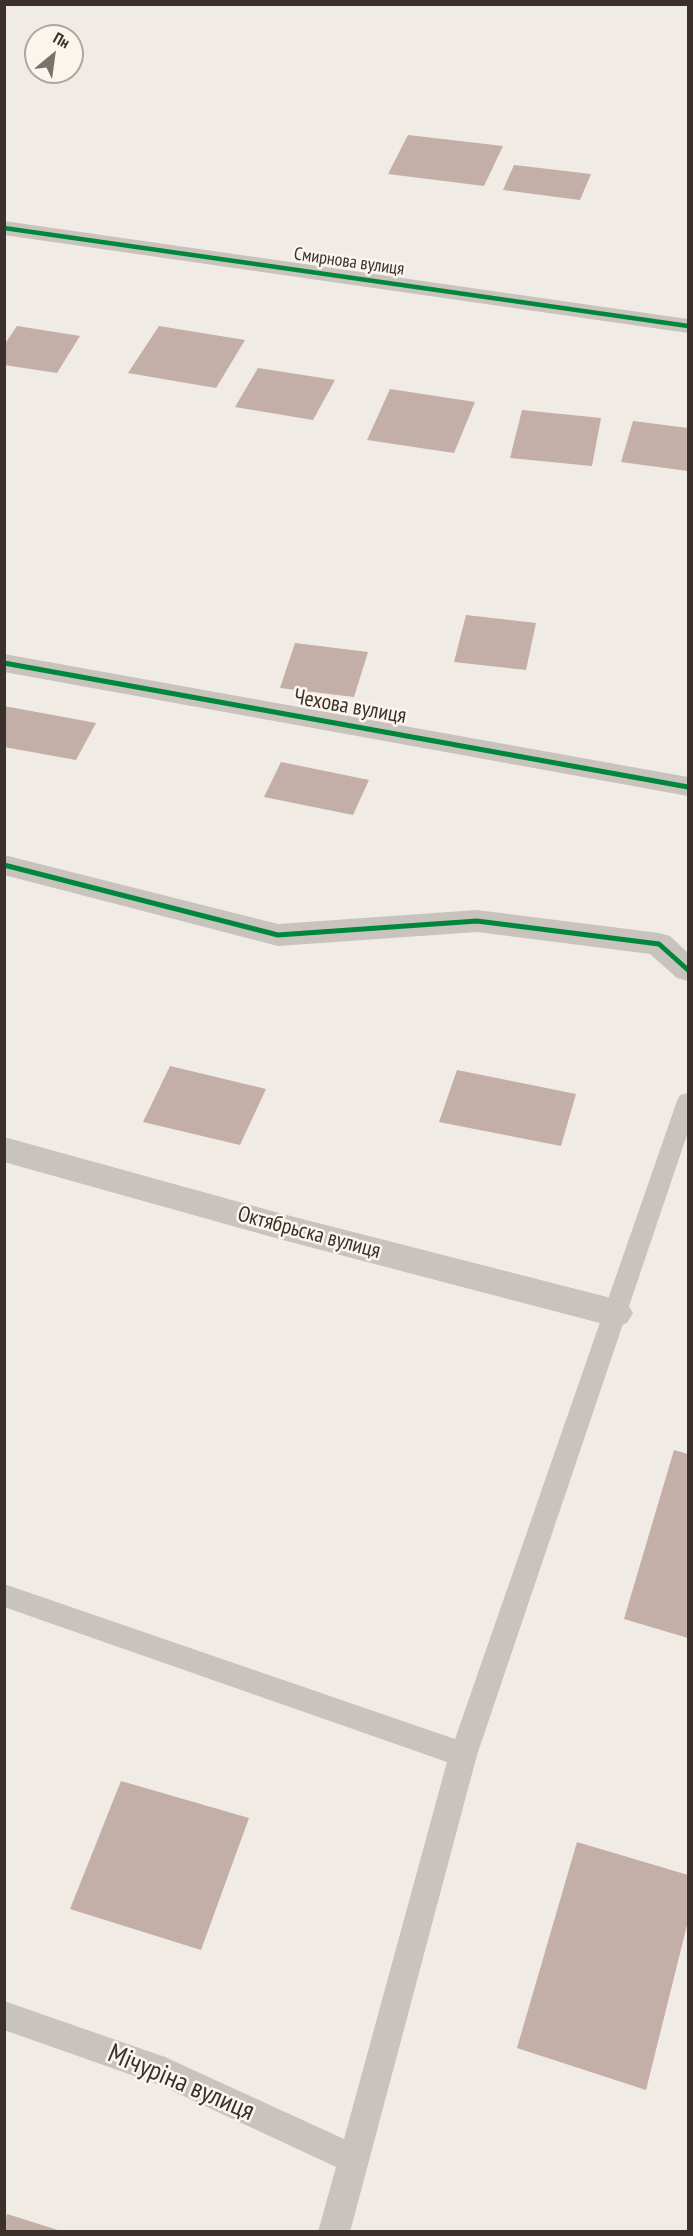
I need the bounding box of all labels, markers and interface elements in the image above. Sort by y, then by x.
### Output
north arrow [24,24,84,84]
text: Пн [50,28,73,53]
street label: Смирнова вулиця [292,244,406,280]
street label: Чехова вулиця [292,684,408,730]
street label: Октябрьска вулиця [235,1201,383,1265]
street label: Мічуріна вулиця [103,2038,259,2128]

